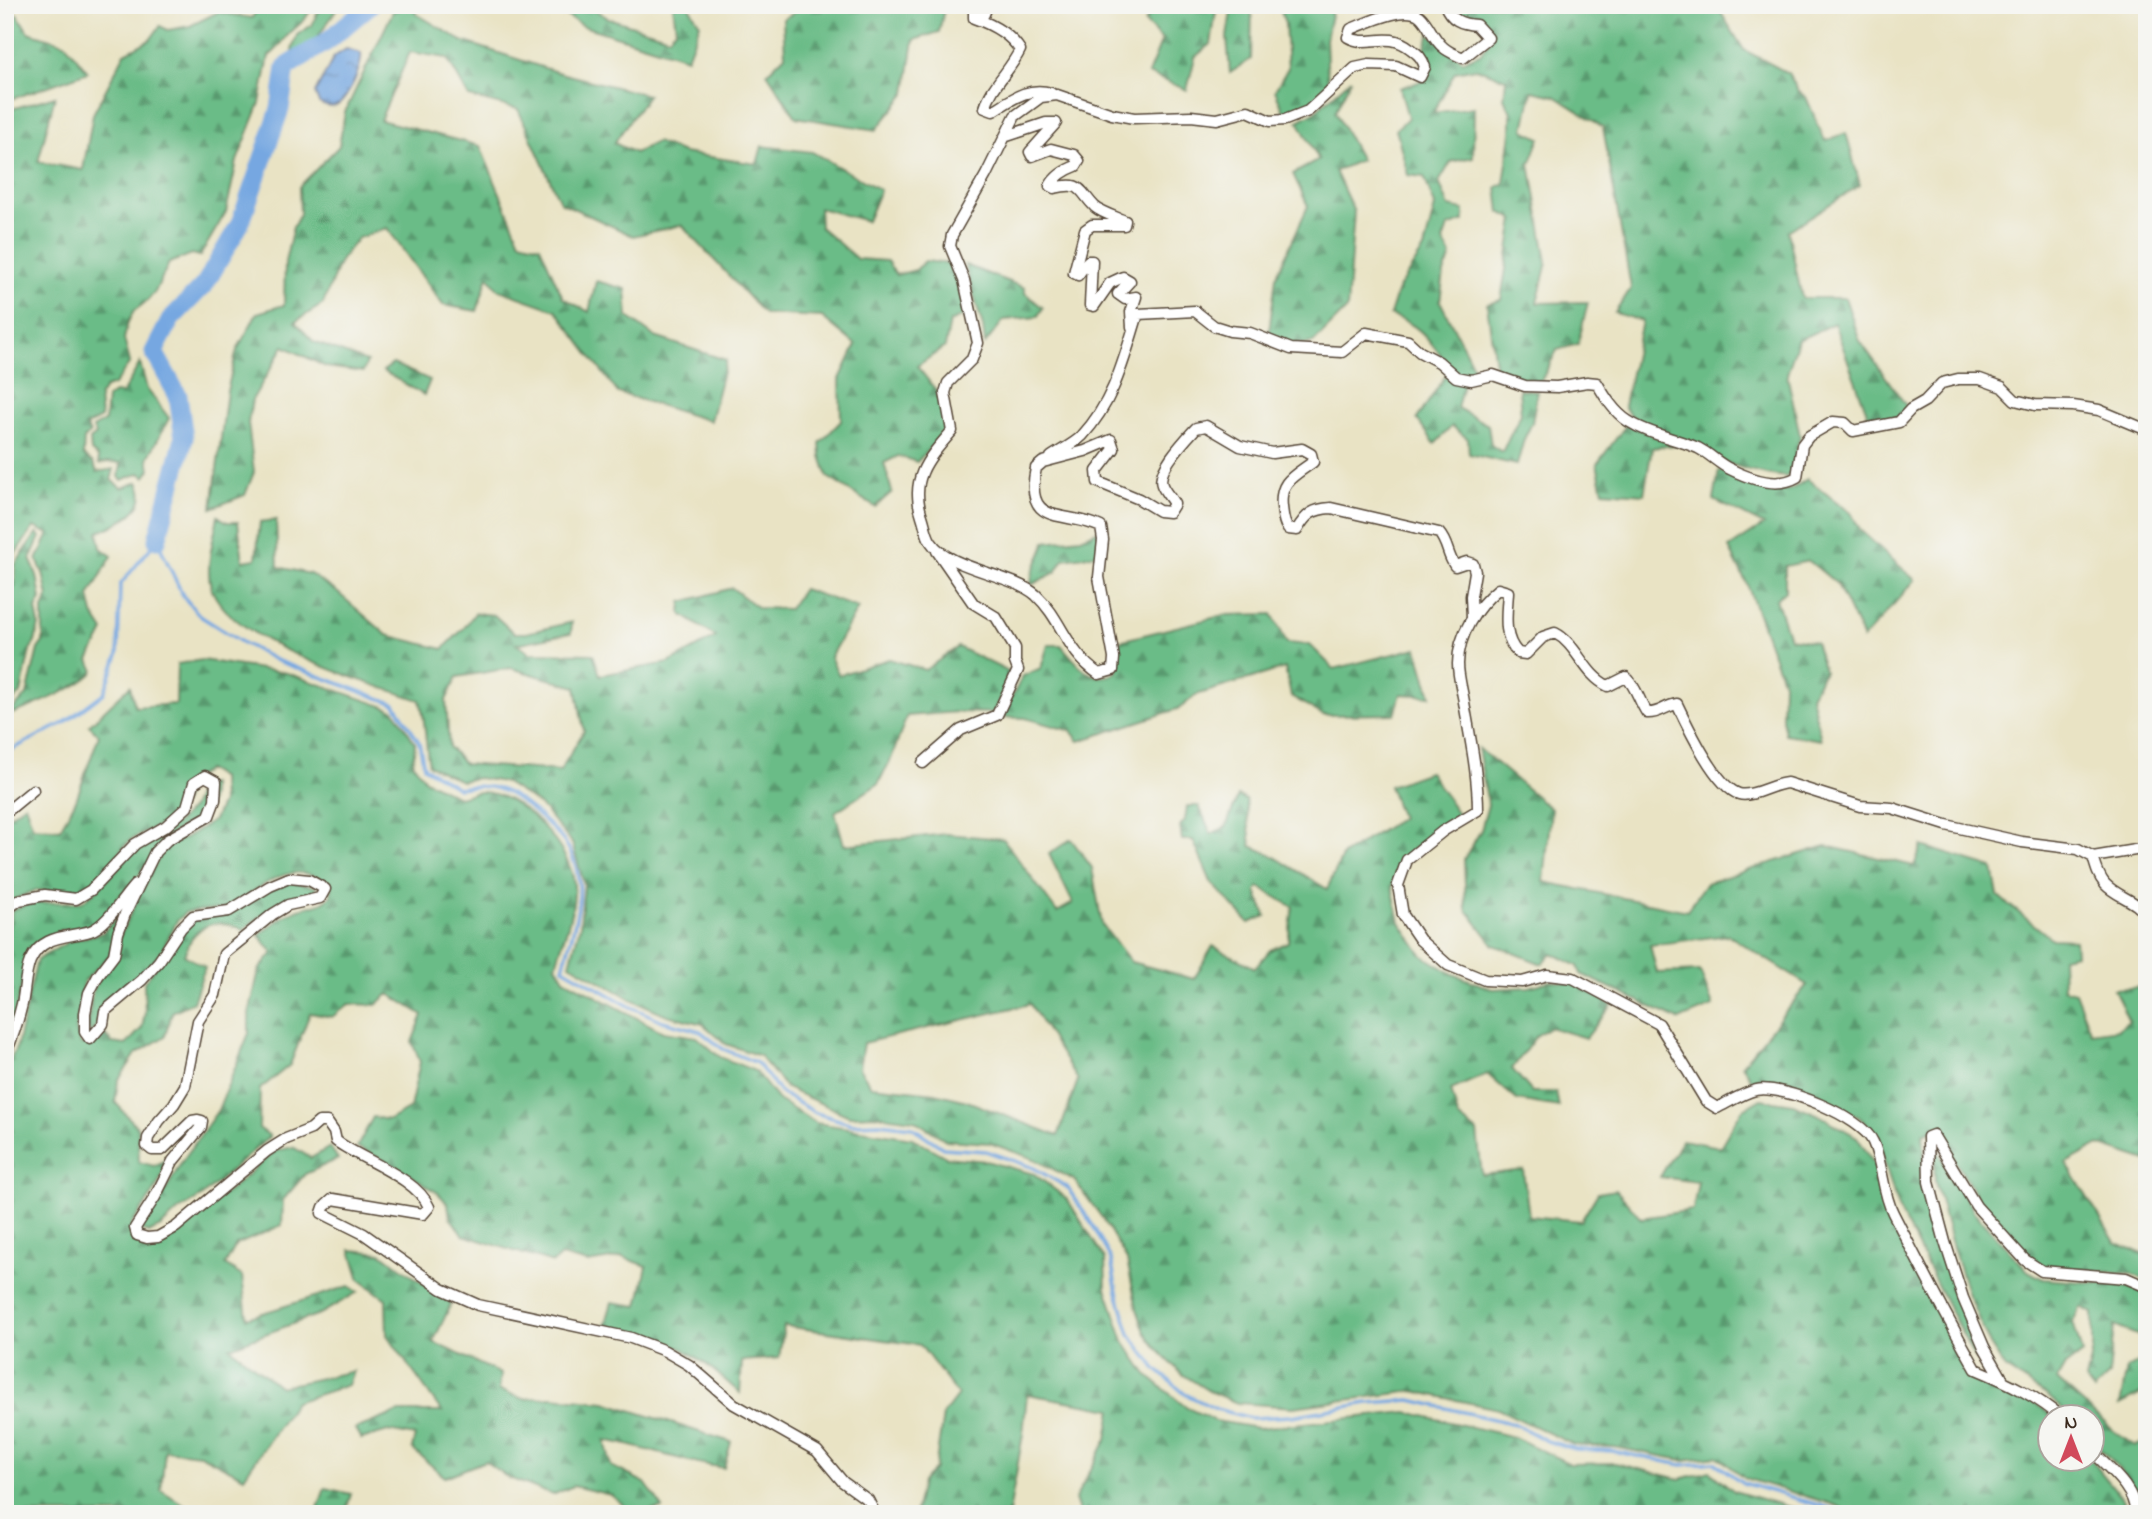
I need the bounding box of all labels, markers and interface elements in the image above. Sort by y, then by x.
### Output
north arrow [2036,1404,2106,1474]
text: N [2065,1410,2078,1437]

